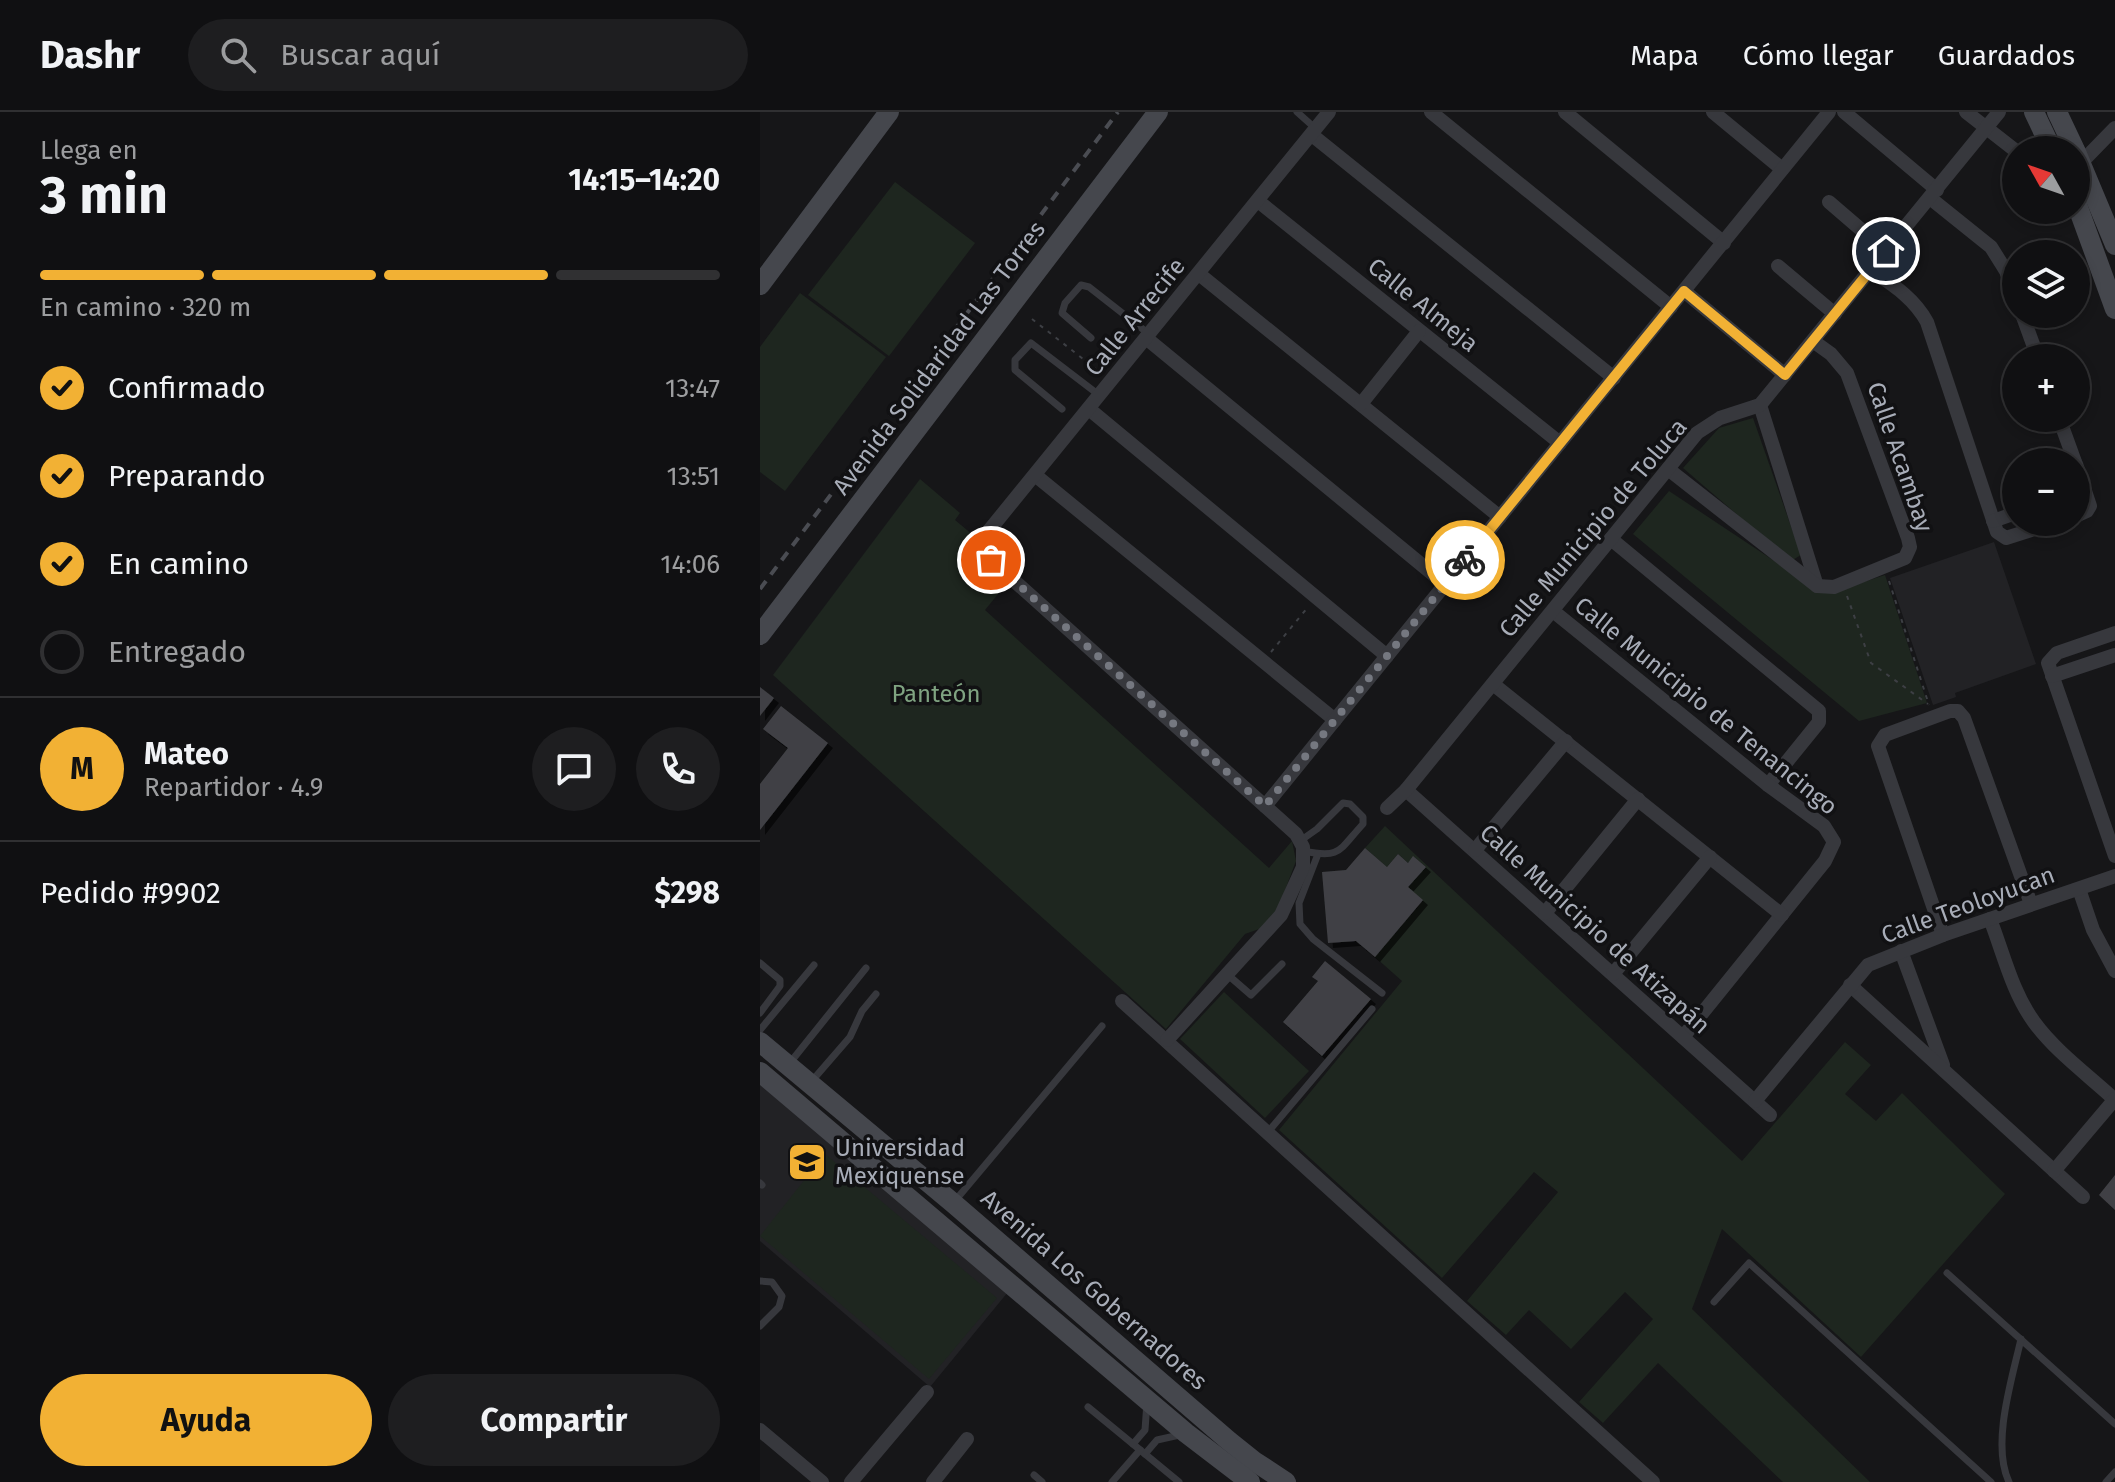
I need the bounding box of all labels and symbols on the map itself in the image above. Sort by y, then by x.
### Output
north arrow [2002,136,2090,224]
street label: Avenida Solidaridad Las Torres [827,216,1051,500]
pin [1852,217,1920,285]
street label: Calle Almeja [1362,252,1484,358]
street label: Calle Arrecife [1079,253,1191,381]
street label: Calle Acambay [1861,378,1939,536]
street label: Calle Municipio de Toluca [1493,413,1693,643]
courier [1425,520,1505,600]
pin [957,526,1025,594]
street label: Calle Municipio de Tenancingo [1569,591,1843,821]
park label: Panteón [891,680,981,708]
street label: Calle Municipio de Atizapán [1474,818,1716,1040]
street label: Calle Teoloyucan [1877,861,2059,949]
place label: Universidad Mexiquense [835,1134,965,1190]
school or university icon: Universidad Mexiquense [786,1141,828,1183]
street label: Avenida Los Gobernadores [975,1184,1213,1396]

